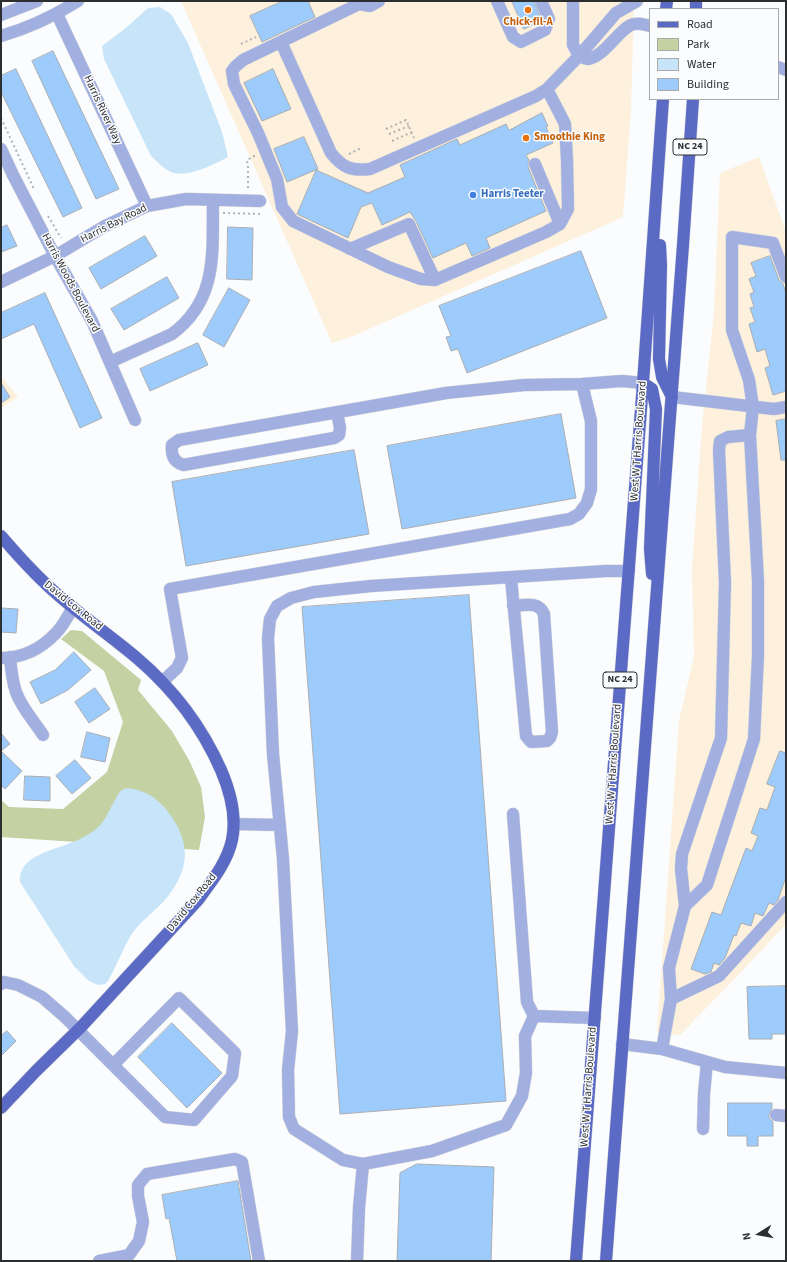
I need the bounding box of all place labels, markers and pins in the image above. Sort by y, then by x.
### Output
marker: Chick-fil-A [523,5,533,15]
place label: Chick-fil-A [503,16,553,30]
place label: Smoothie King [534,131,605,145]
marker: Smoothie King [521,133,531,143]
place label: Harris Teeter [481,188,544,202]
marker: Harris Teeter [468,190,478,200]

